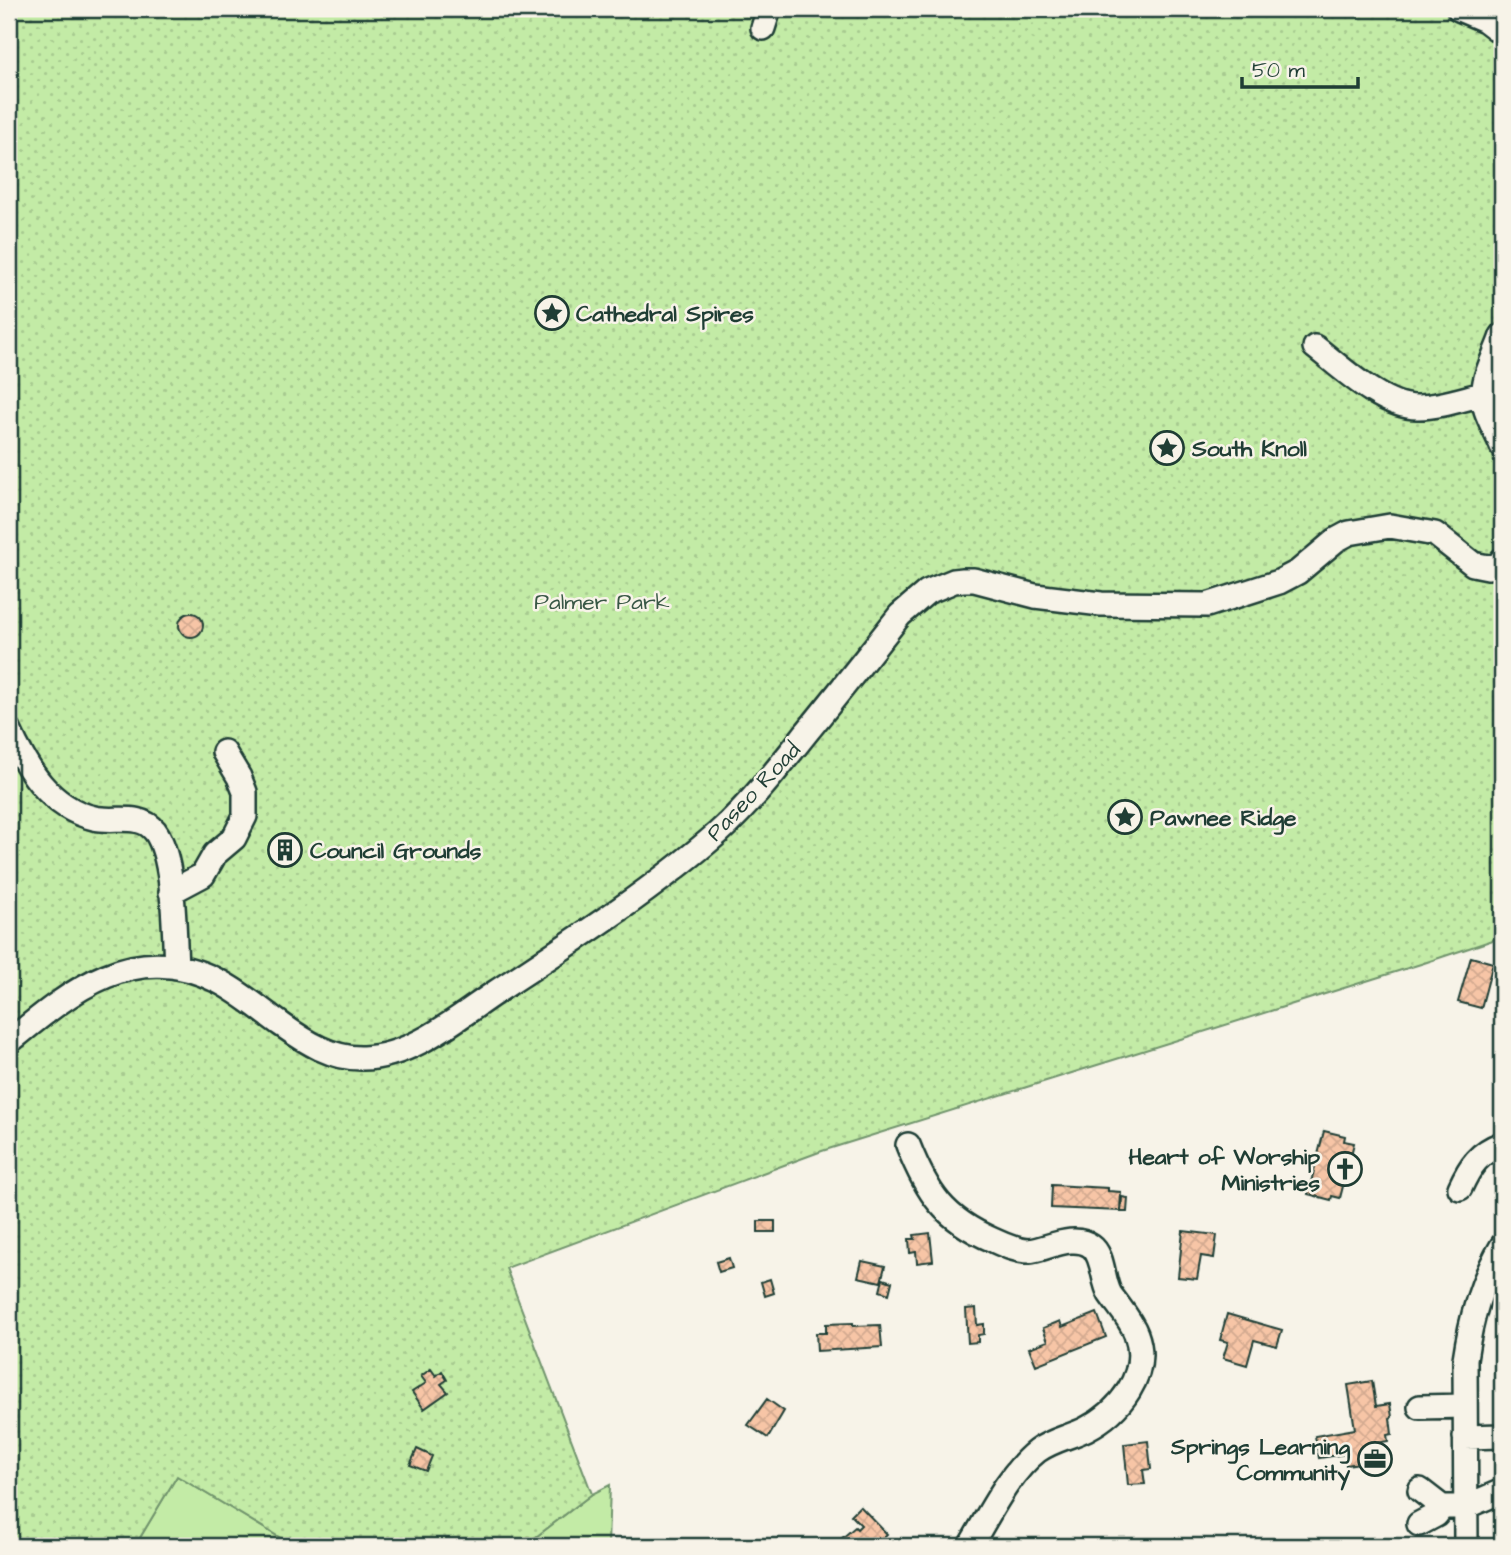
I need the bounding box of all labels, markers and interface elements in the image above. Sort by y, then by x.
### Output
scale bar [1242,46,1357,90]
text: 50 m [1252,56,1306,85]
place icon: Cathedral Spires [533,294,571,332]
place label: Cathedral Spires [576,298,754,330]
place icon: South Knoll [1148,429,1186,467]
place label: South Knoll [1191,433,1307,465]
park label: Palmer Park [534,586,670,618]
street label: Paseo Road [699,735,808,848]
place icon: Pawnee Ridge [1106,798,1144,836]
place label: Pawnee Ridge [1150,802,1297,835]
building icon: Council Grounds [266,831,304,869]
place label: Council Grounds [310,835,482,867]
place label: Heart of Worship Ministries [1128,1141,1320,1199]
church icon: Heart of Worship Ministries [1326,1150,1364,1188]
place label: Springs Learning Community [1170,1431,1350,1491]
office icon: Springs Learning Community [1356,1440,1394,1478]

